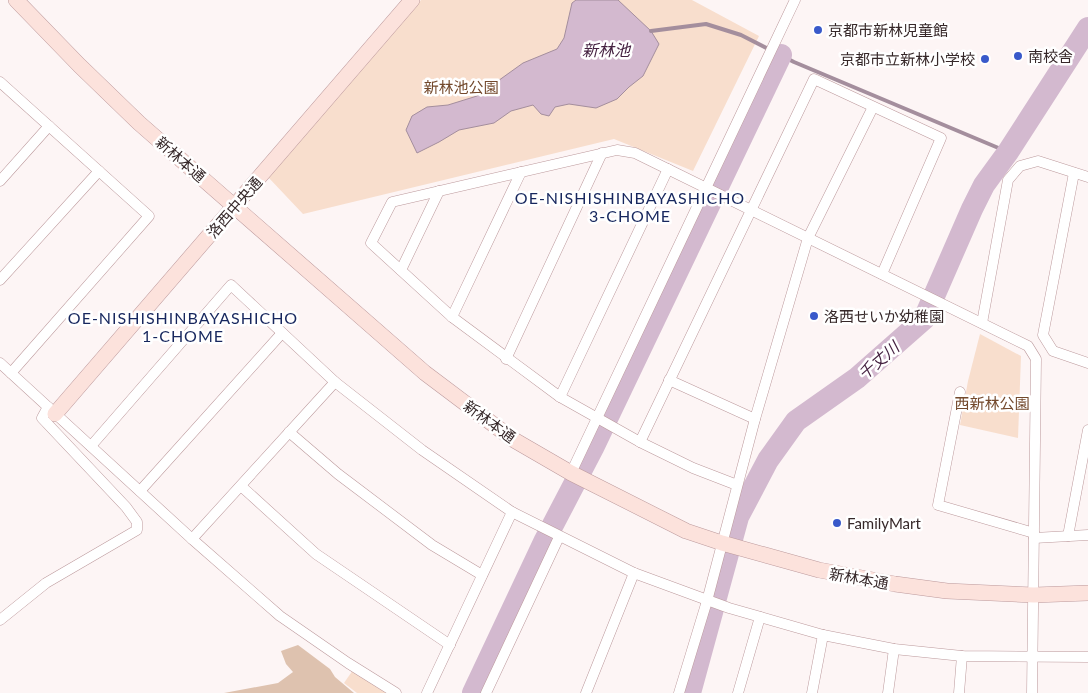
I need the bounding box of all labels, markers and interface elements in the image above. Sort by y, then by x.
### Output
place label: 京都市新林児童館 [828,21,948,39]
marker: 京都市新林児童館 [812,24,824,36]
water label: 新林池 [582,40,632,59]
place label: 南校舎 [1028,47,1073,65]
place label: 京都市立新林小学校 [840,50,975,68]
marker: 南校舎 [1012,50,1024,62]
marker: 京都市立新林小学校 [979,53,991,65]
park label: 新林池公園 [423,78,499,96]
street label: 新林本通 [152,133,210,185]
street label: 洛西中央通 [203,173,265,241]
district label: OE-NISHISHINBAYASHICHO 3-CHOME [515,188,745,225]
place label: 洛西せいか幼稚園 [824,307,944,325]
district label: OE-NISHISHINBAYASHICHO 1-CHOME [68,308,298,345]
marker: 洛西せいか幼稚園 [808,310,820,322]
water label: 千丈川 [854,336,904,383]
park label: 西新林公園 [954,394,1030,412]
street label: 新林本通 [460,396,520,446]
place label: FamilyMart [847,514,922,532]
marker: FamilyMart [831,517,843,529]
street label: 新林本通 [828,564,890,592]

